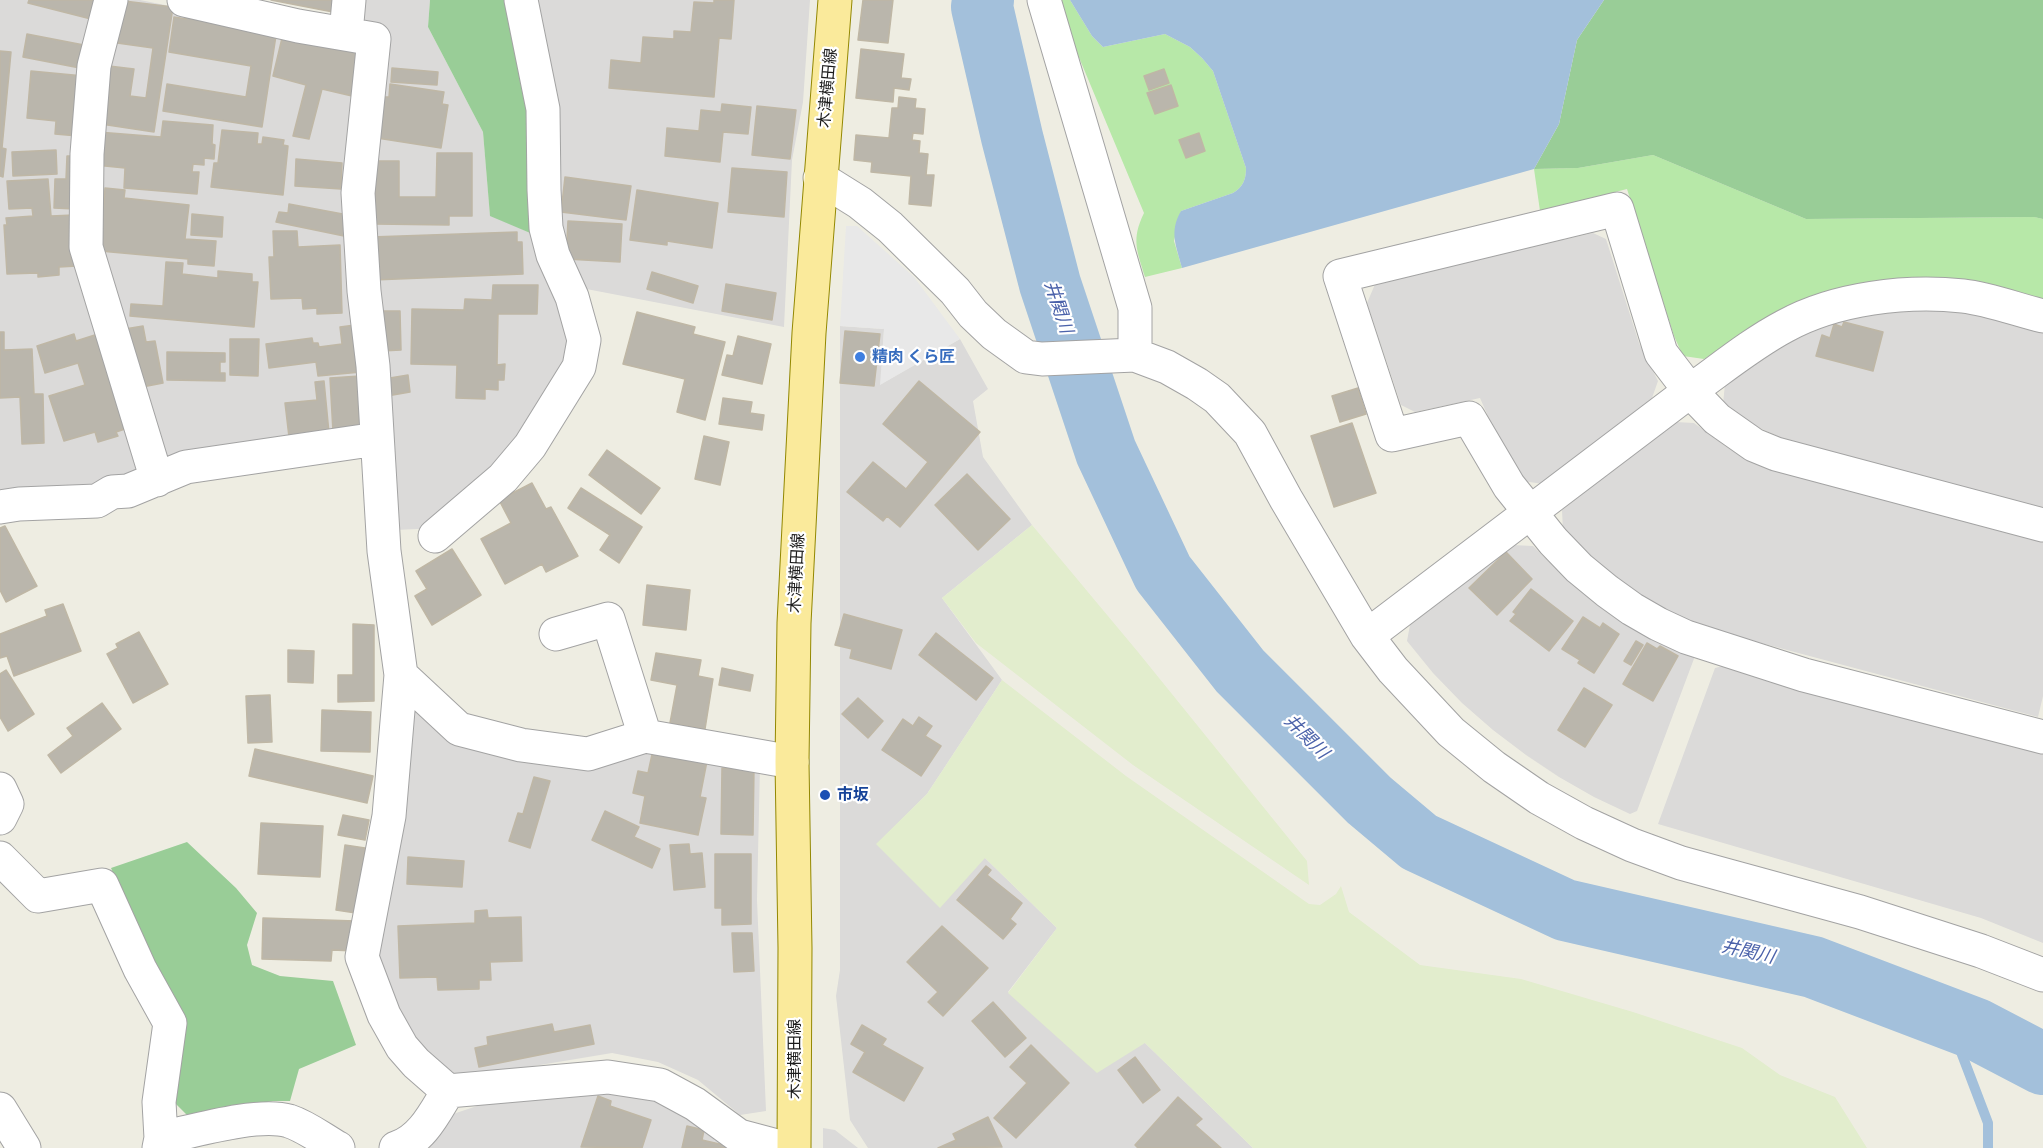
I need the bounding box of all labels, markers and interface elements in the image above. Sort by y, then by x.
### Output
street label: 木津横田線 [815,47,841,129]
water label: 井関川 [1039,278,1077,336]
place label: 精肉 くら匠 [872,347,955,367]
marker: 精肉 くら匠 [853,350,867,364]
street label: 木津横田線 [785,533,809,613]
water label: 井関川 [1279,710,1333,764]
place label: 市坂 [837,785,869,805]
marker: 市坂 [818,788,832,802]
water label: 井関川 [1719,935,1777,969]
street label: 木津横田線 [785,1019,805,1099]

